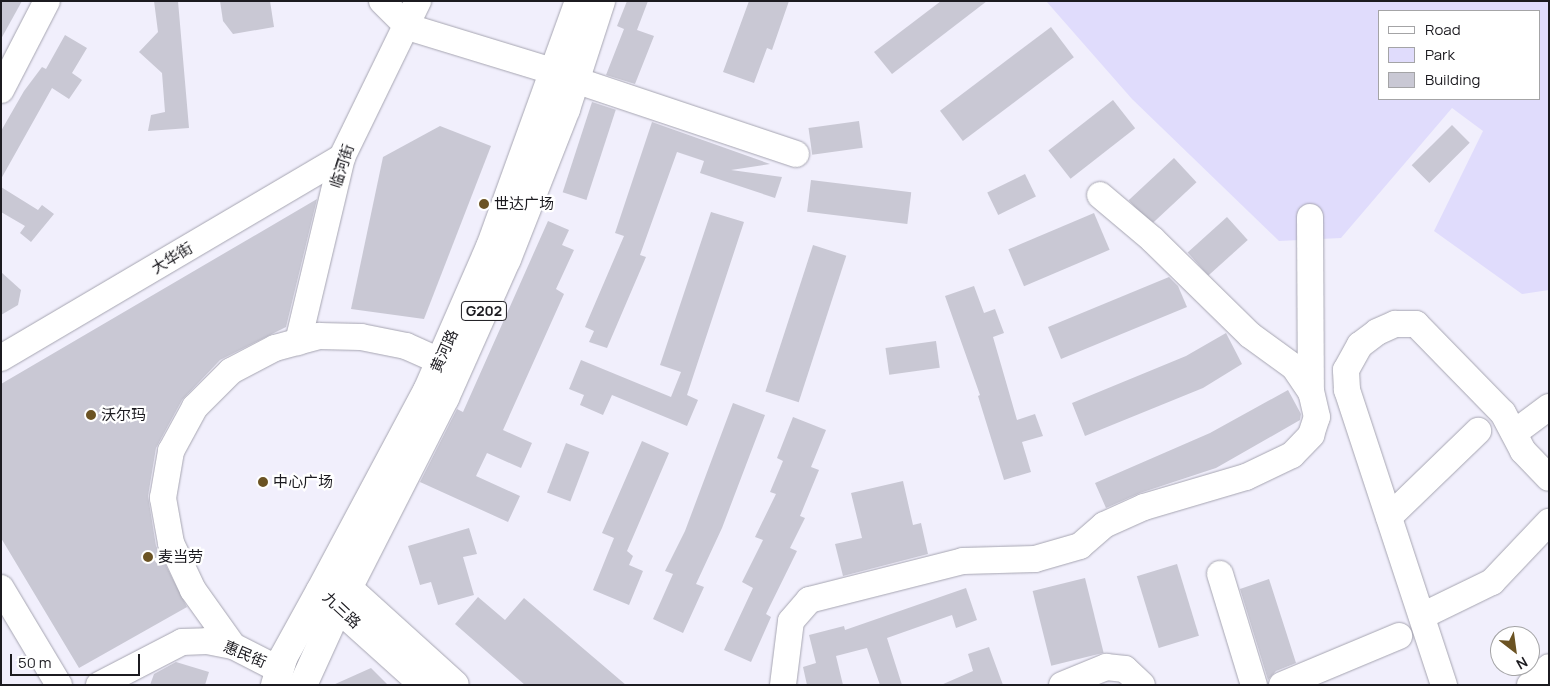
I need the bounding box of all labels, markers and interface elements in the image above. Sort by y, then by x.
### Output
legend [1378,10,1540,100]
text: Road [1425,19,1461,40]
text: Park [1425,44,1455,65]
text: Building [1425,69,1480,90]
street label: 临河街 [326,142,358,190]
place label: 世达广场 [494,195,554,213]
marker: 世达广场 [478,198,490,210]
street label: 大华街 [148,239,196,277]
road number: G202 [460,300,508,322]
street label: 黄河路 [427,327,461,375]
place label: 沃尔玛 [101,406,146,424]
marker: 沃尔玛 [85,409,97,421]
place label: 中心广场 [273,473,333,491]
marker: 中心广场 [257,476,269,488]
place label: 麦当劳 [158,548,203,566]
marker: 麦当劳 [142,551,154,563]
street label: 九三路 [319,588,365,632]
north arrow [1490,626,1540,676]
street label: 惠民街 [221,637,269,671]
scale bar [12,644,142,676]
text: 50 m [18,652,52,673]
text: N [1513,653,1531,674]

